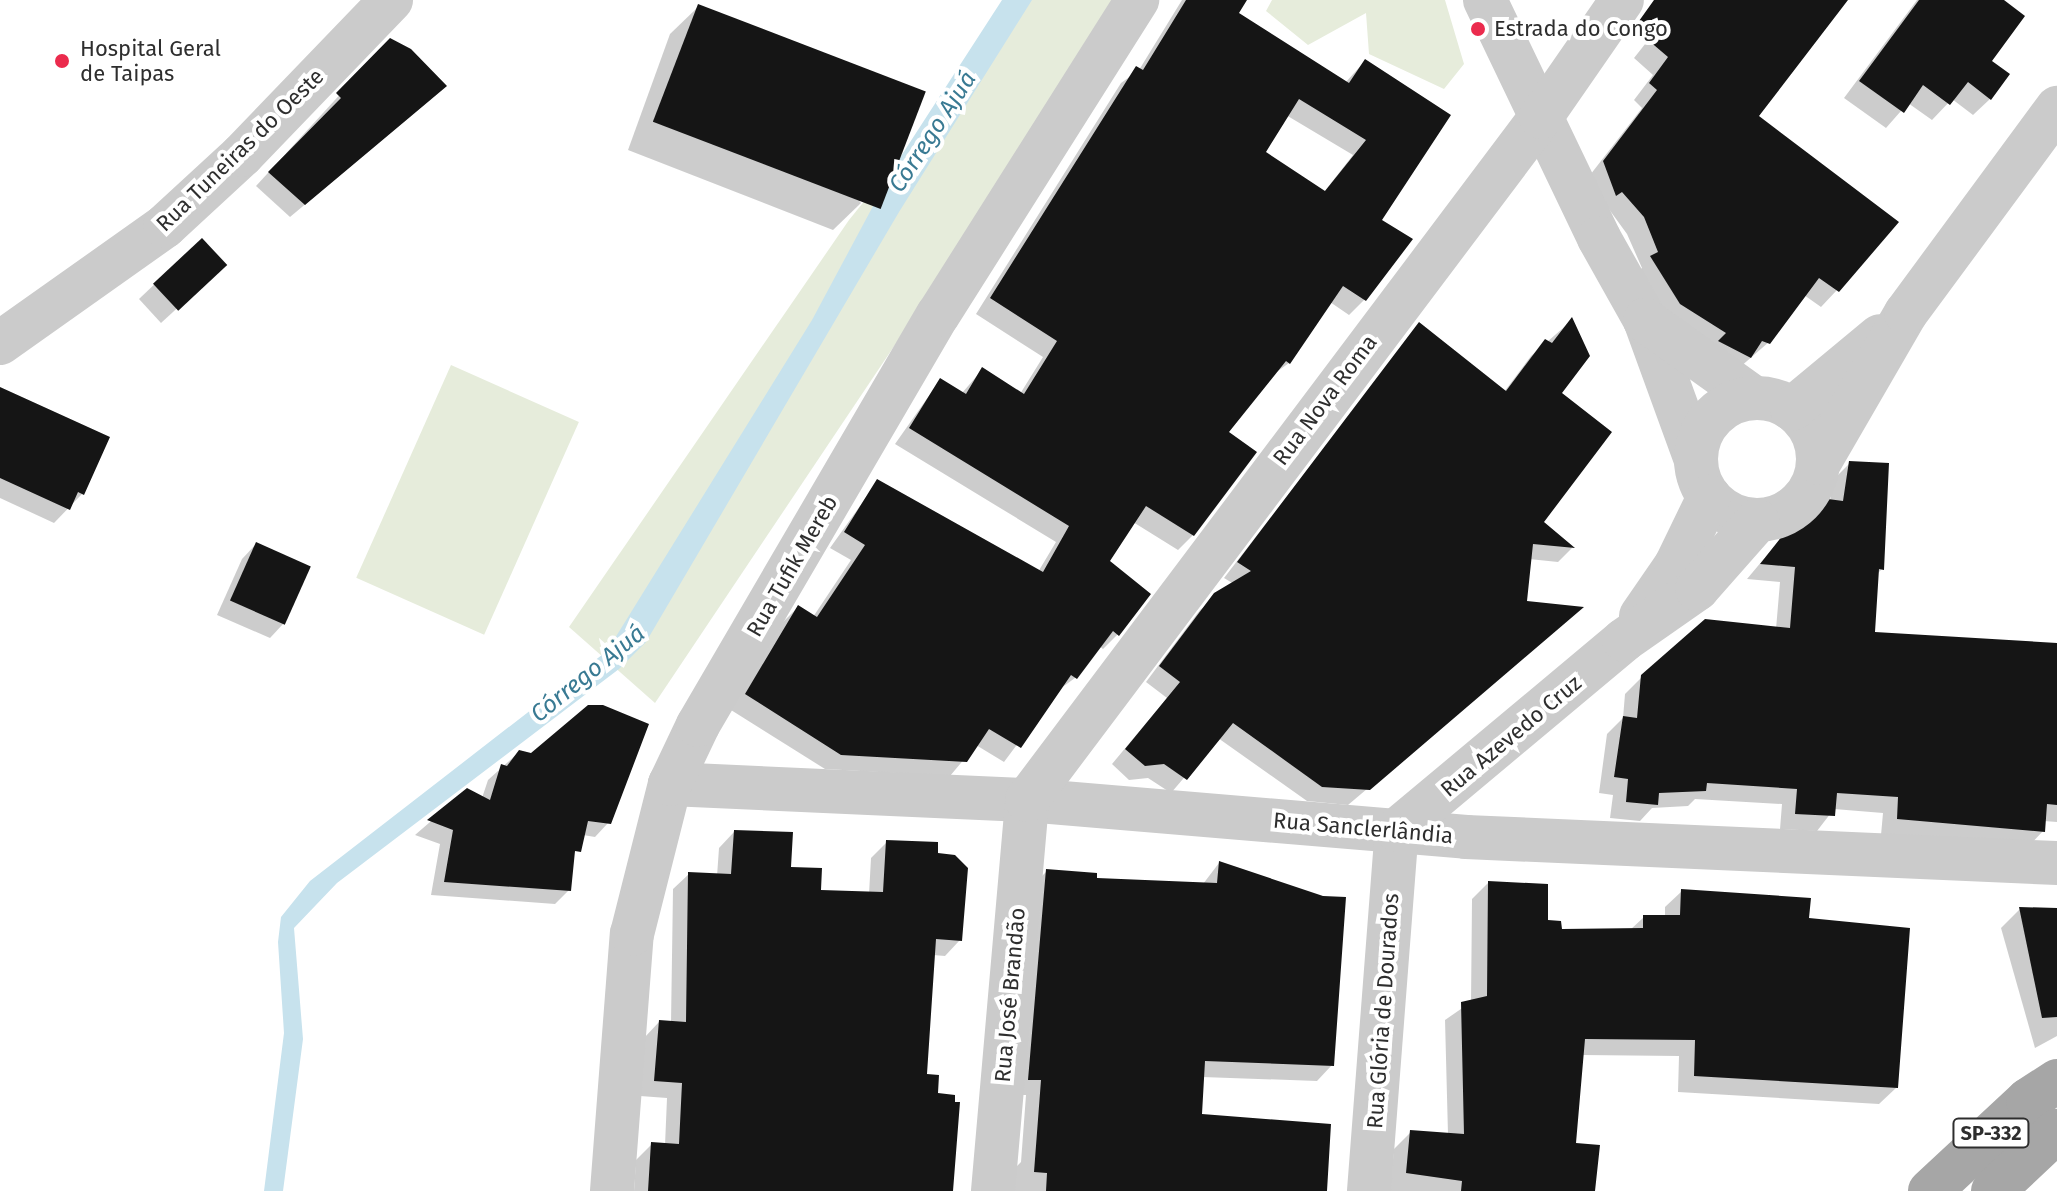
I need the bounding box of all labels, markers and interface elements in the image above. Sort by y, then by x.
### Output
place label: Estrada do Congo [1494,16,1668,42]
marker: Estrada do Congo [1469,20,1487,38]
place label: Hospital Geral de Taipas [80,35,221,86]
marker: Hospital Geral de Taipas [51,50,73,72]
street label: Rua Tuneiras do Oeste [151,63,329,237]
water label: Córrego Ajuá [883,66,983,198]
street label: Rua Nova Roma [1267,330,1383,470]
street label: Rua Tufik Mereb [741,491,843,641]
water label: Córrego Ajuá [525,619,651,729]
street label: Rua Azevedo Cruz [1435,670,1587,802]
street label: Rua Sanclerlândia [1272,807,1454,849]
street label: Rua Glória de Dourados [1362,892,1404,1130]
street label: Rua José Brandão [989,906,1031,1084]
road number: SP-332 [1951,1117,2031,1149]

